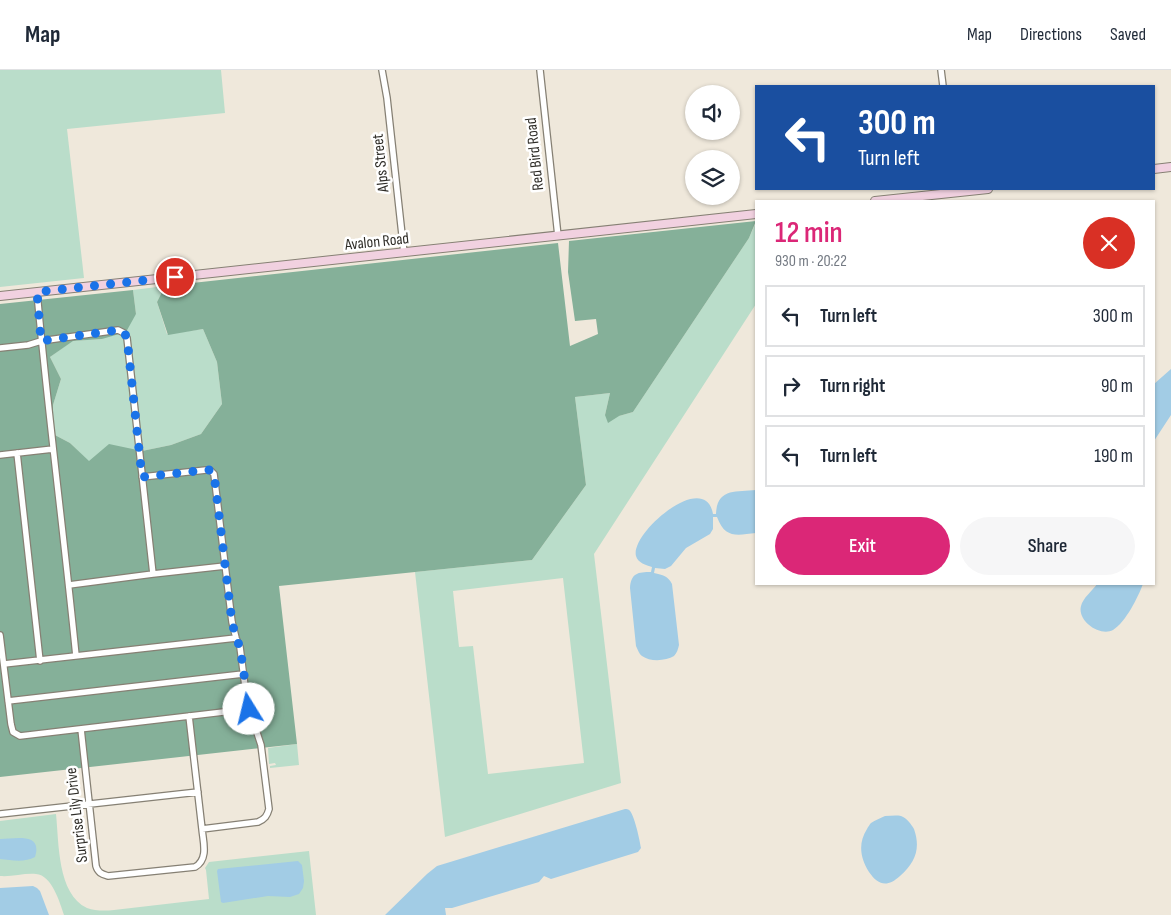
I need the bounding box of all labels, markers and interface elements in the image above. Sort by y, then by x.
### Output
text: Map [25,20,60,49]
text: Map [967,24,992,45]
text: Directions [1020,24,1082,45]
text: Saved [1110,24,1146,45]
map controls [685,85,740,205]
button: sound [685,85,740,140]
text: 300 m [858,102,936,145]
icon: left [775,105,840,170]
street label: Red Bird Road [522,117,548,191]
street label: Alps Street [368,133,394,194]
text: Turn left [858,145,920,172]
button: layers [685,150,740,205]
text: 12 min [775,215,843,251]
button: close [1083,217,1135,269]
street label: Avalon Road [343,229,410,255]
text: 930 m · 20:22 [775,252,847,271]
pin [154,256,196,298]
icon: arrive [161,263,189,291]
icon: left [777,302,805,330]
text: Turn left [820,305,877,328]
text: 300 m [1093,305,1133,328]
icon: right [777,372,805,400]
text: Turn right [820,375,885,398]
text: 90 m [1101,375,1133,398]
icon: left [777,442,805,470]
text: Turn left [820,445,877,468]
text: 190 m [1094,445,1133,468]
button: Exit [775,517,950,575]
button: Share [960,517,1135,575]
position arrow [222,682,274,734]
street label: Surprise Lily Drive [62,766,92,864]

